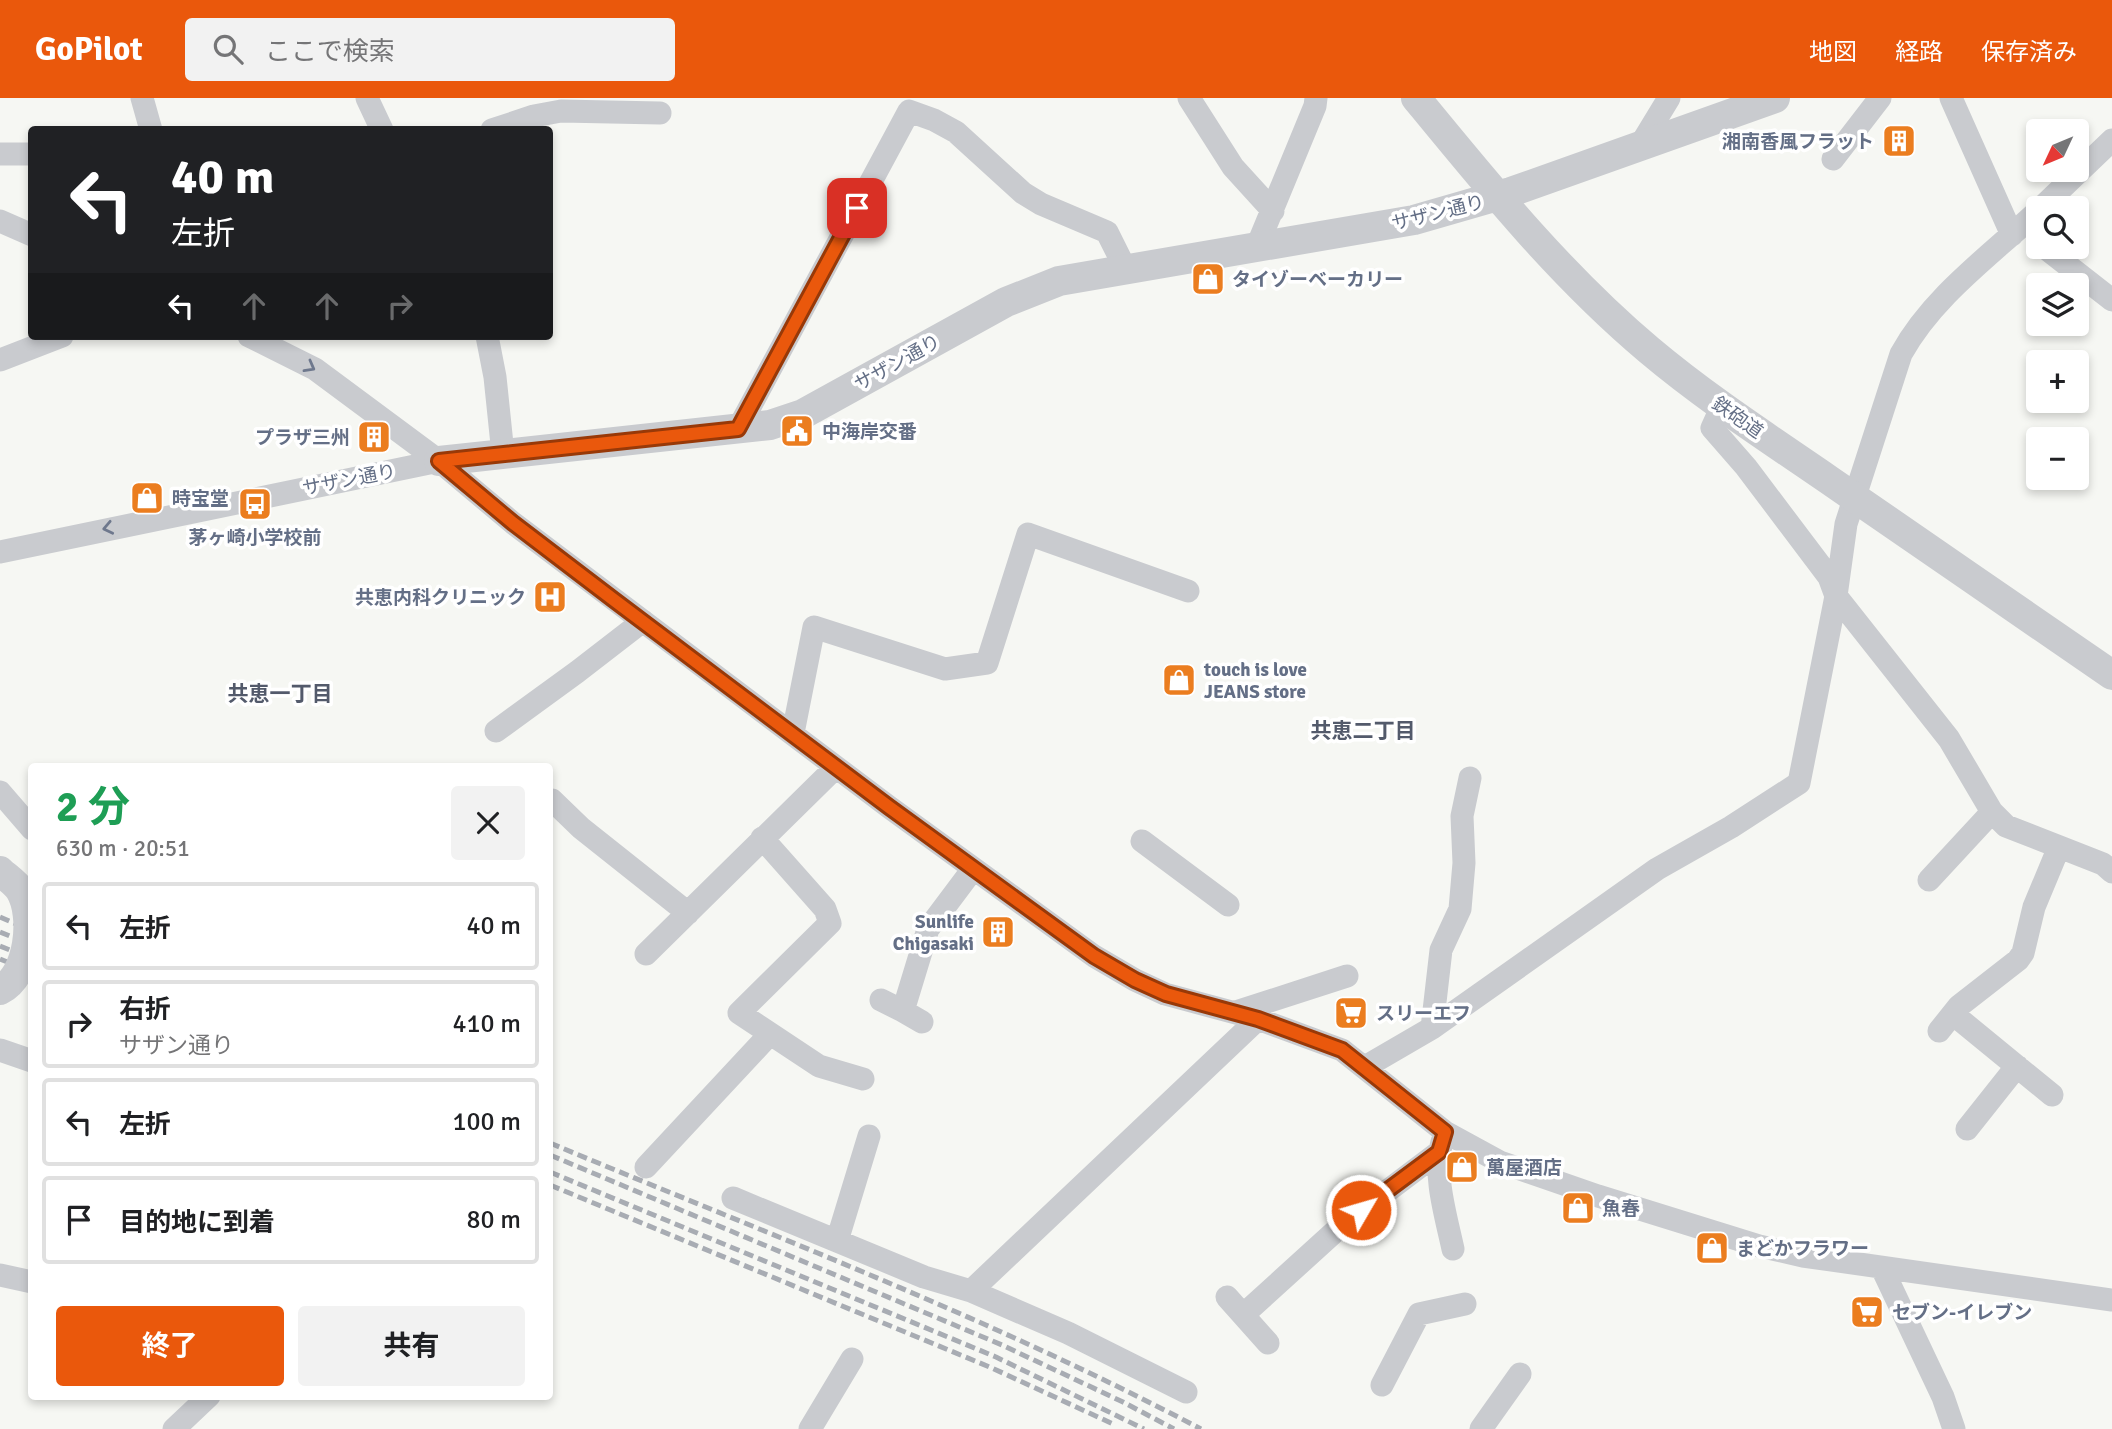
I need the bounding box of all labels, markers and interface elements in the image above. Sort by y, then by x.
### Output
search box [185,18,675,81]
text: GoPilot [35,29,143,70]
icon: search [209,30,247,68]
text: ここで検索 [265,36,395,68]
text: 地図 [1809,37,1857,67]
text: 経路 [1895,37,1943,67]
text: 保存済み [1981,37,2077,67]
north arrow [2026,119,2090,182]
map controls [2026,119,2089,490]
building icon: 湘南香風フラット [1880,122,1918,160]
place label: 湘南香風フラット [1722,130,1874,154]
text: 40 m [171,147,274,207]
icon: left [56,154,147,245]
pin [827,178,887,238]
icon: arrive [838,189,876,227]
street label: サザン通り [1389,190,1487,236]
button: search [2026,196,2089,259]
text: 左折 [171,214,235,253]
shop icon: タイゾーベーカリー [1189,260,1227,298]
place label: タイゾーベーカリー [1232,268,1403,292]
button: layers [2026,273,2089,336]
icon: left [162,287,200,325]
icon: ahead [235,287,273,325]
icon: ahead [308,287,346,325]
icon: right [381,287,419,325]
street label: サザン通り [850,329,945,396]
button: + [2026,350,2089,413]
one-way arrow [302,359,315,372]
street label: 鉄砲道 [1707,392,1768,444]
public building icon: 中海岸交番 [778,412,816,450]
building icon: プラザ三州 [355,418,393,456]
place label: 中海岸交番 [822,420,917,444]
place label: プラザ三州 [255,426,350,450]
button: − [2026,427,2089,490]
street label: サザン通り [300,459,398,501]
shop icon: 時宝堂 [128,479,166,517]
bus stop icon: 茅ヶ崎小学校前 [236,485,274,523]
place label: 時宝堂 [172,487,229,511]
one-way arrow [102,520,114,535]
place label: 茅ヶ崎小学校前 [188,526,322,550]
hospital icon: 共恵内科クリニック [531,578,569,616]
place label: 共恵内科クリニック [355,586,526,610]
place label: touch is love JEANS store [1203,658,1307,704]
shop icon: touch is love JEANS store [1160,661,1198,699]
district label: 共恵一丁目 [228,681,333,707]
district label: 共恵二丁目 [1311,718,1416,744]
text: 2 分 [56,782,130,833]
button: close [451,786,525,860]
text: 630 m · 20:51 [56,834,190,863]
icon: left [60,907,98,945]
text: 40 m [466,910,521,942]
place label: Sunlife Chigasaki [893,910,974,956]
text: 左折 [119,913,171,945]
building icon: Sunlife Chigasaki [979,913,1017,951]
text: 右折 [119,994,171,1026]
supermarket icon: スリーエフ [1332,994,1370,1032]
place label: スリーエフ [1376,1002,1471,1026]
icon: right [60,1005,98,1043]
text: 410 m [452,1008,521,1040]
text: サザン通り [119,1031,234,1060]
icon: left [60,1103,98,1141]
text: 100 m [452,1106,521,1138]
text: 左折 [119,1109,171,1141]
shop icon: 萬屋酒店 [1443,1148,1481,1186]
place label: 萬屋酒店 [1486,1156,1562,1180]
position arrow [1324,1173,1398,1247]
shop icon: 魚春 [1559,1189,1597,1227]
place label: 魚春 [1602,1197,1640,1221]
icon: arrive [60,1201,98,1239]
text: 80 m [466,1204,521,1236]
text: 目的地に到着 [119,1207,275,1239]
shop icon: まどかフラワー [1693,1229,1731,1267]
place label: まどかフラワー [1736,1237,1869,1261]
supermarket icon: セブン-イレブン [1848,1293,1886,1331]
place label: セブン-イレブン [1892,1301,2032,1325]
button: 終了 [56,1306,284,1386]
button: 共有 [298,1306,525,1386]

